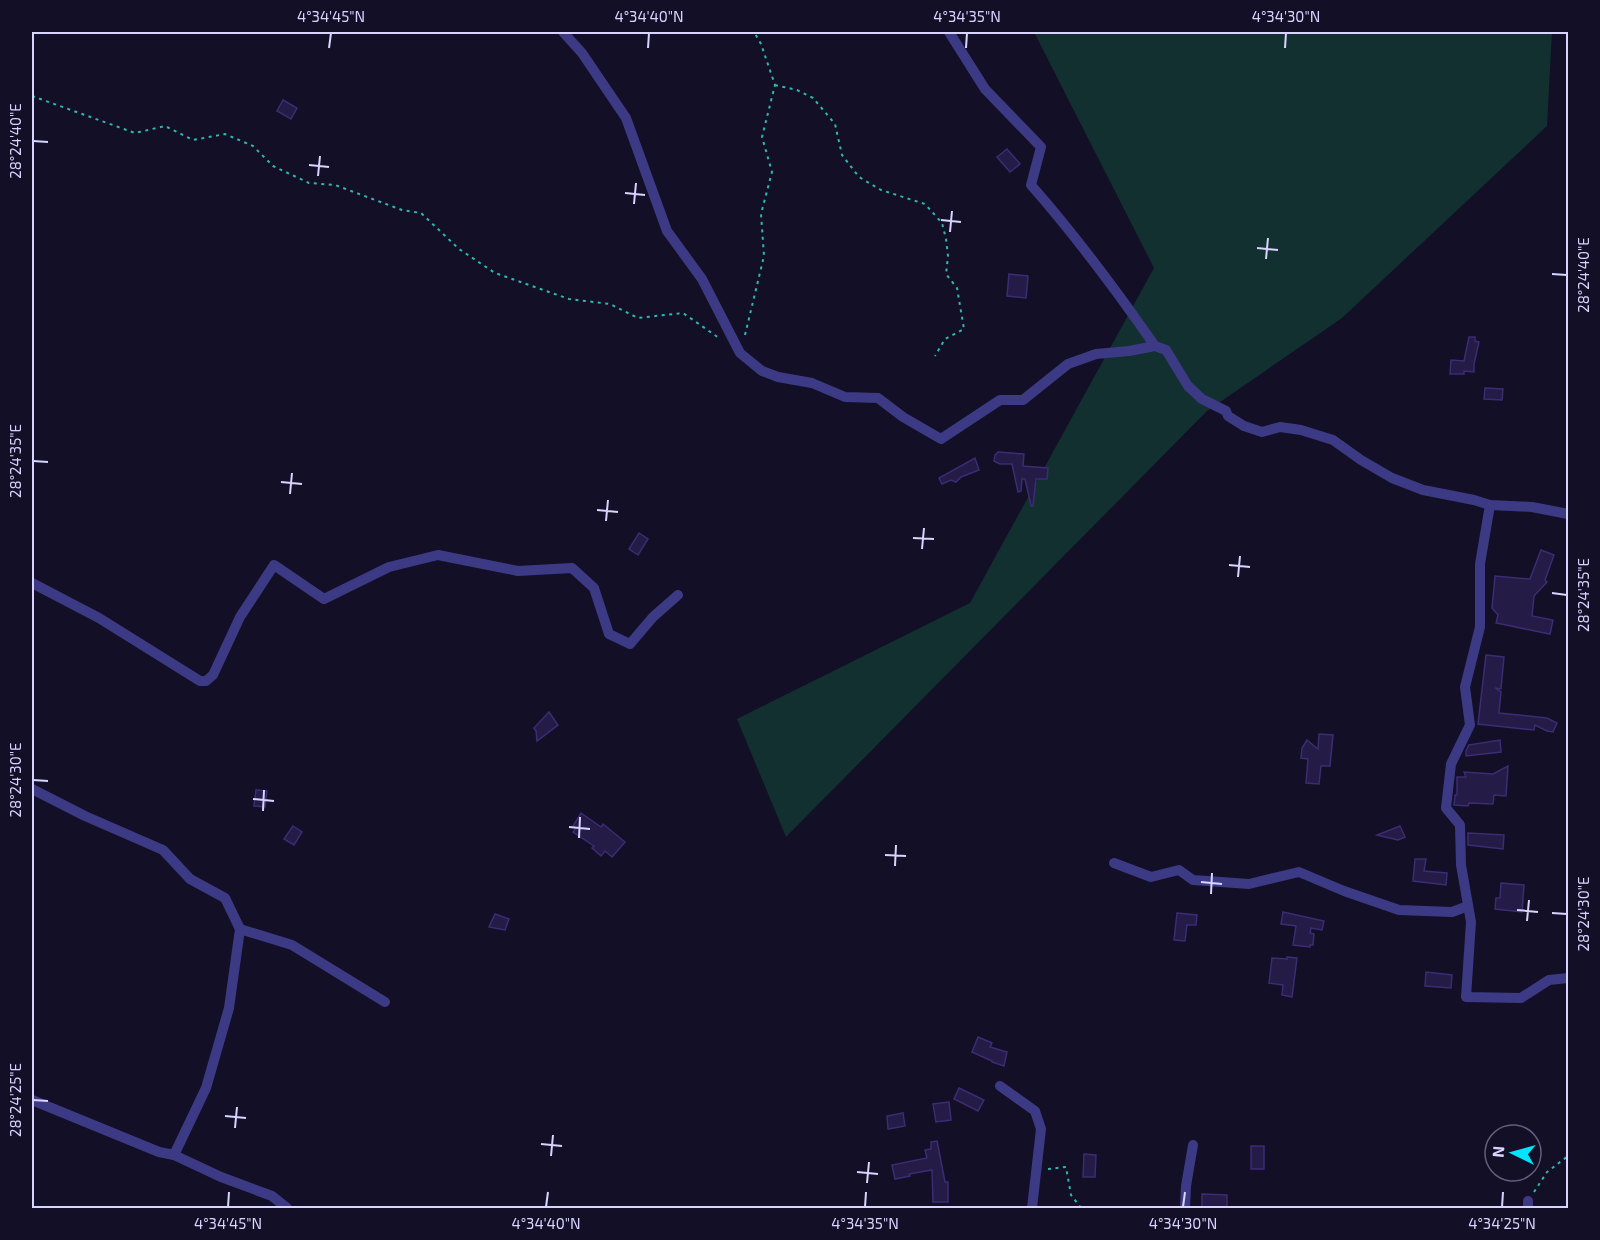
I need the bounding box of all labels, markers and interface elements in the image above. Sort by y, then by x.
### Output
text: 4°34'45"N [297,7,365,25]
text: 4°34'40"N [614,7,684,25]
text: 4°34'35"N [933,7,1001,25]
text: 4°34'30"N [1252,7,1320,25]
text: 28°24'40"E [6,103,24,179]
text: 28°24'40"E [1574,237,1592,313]
text: 28°24'35"E [6,424,24,498]
text: 28°24'35"E [1574,558,1592,632]
text: 28°24'30"E [6,743,24,817]
text: 28°24'30"E [1574,877,1592,951]
text: 28°24'25"E [6,1063,24,1137]
north arrow [1483,1123,1543,1183]
text: N [1488,1145,1508,1158]
text: 4°34'45"N [194,1214,262,1232]
text: 4°34'40"N [511,1214,581,1232]
text: 4°34'35"N [831,1214,899,1232]
text: 4°34'30"N [1149,1214,1217,1232]
text: 4°34'25"N [1468,1214,1536,1232]

